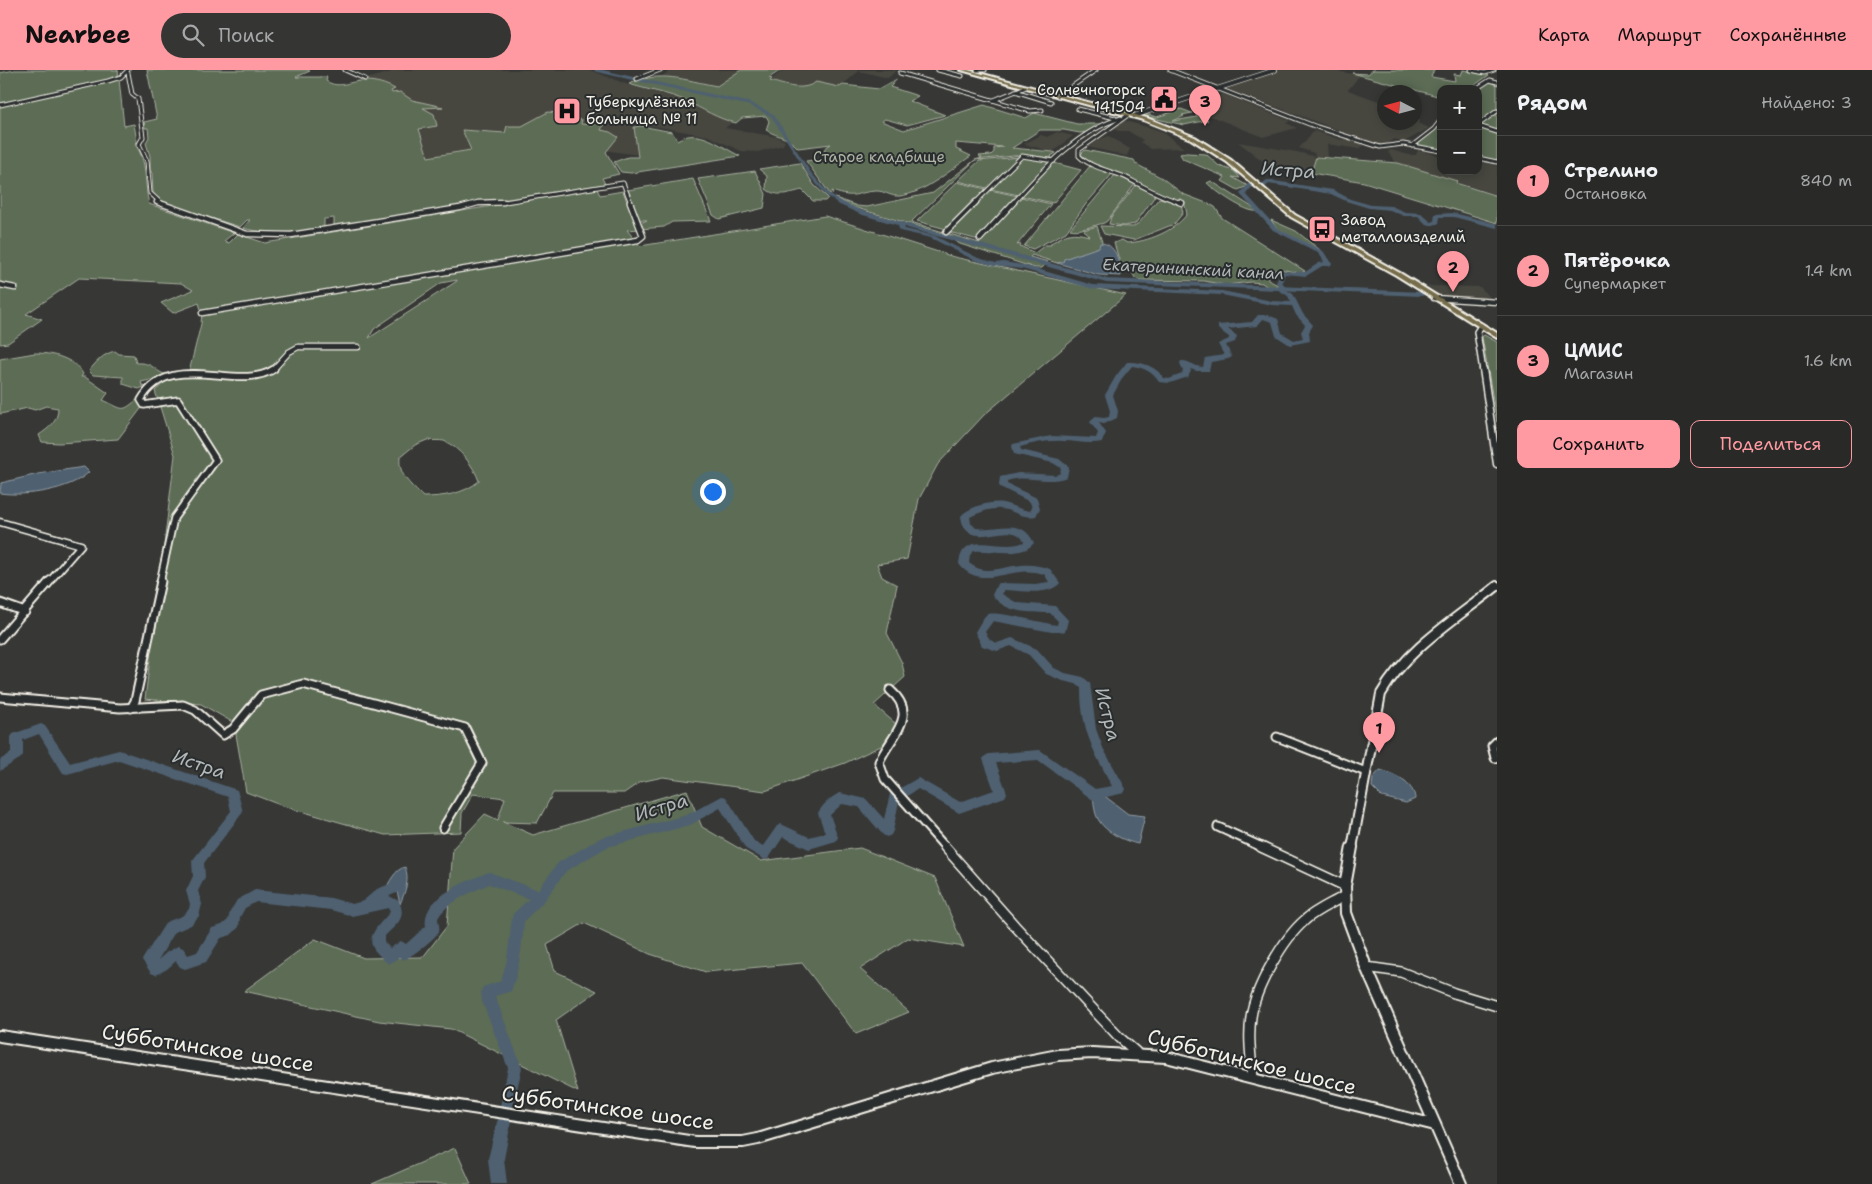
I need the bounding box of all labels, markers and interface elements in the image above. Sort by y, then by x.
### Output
search box [161,13,511,58]
text: Nearbee [25,19,131,51]
icon: search [179,21,207,49]
text: Поиск [219,23,274,48]
text: Карта [1538,23,1589,47]
text: Маршрут [1617,23,1701,47]
text: Сохранённые [1729,23,1847,47]
place label: Солнечногорск 141504 [1037,80,1145,117]
public building icon: Солнечногорск 141504 [1149,84,1179,114]
pin: 3 [1189,85,1221,126]
north arrow [1377,85,1422,130]
map controls [1437,85,1482,175]
button: + [1437,85,1482,130]
text: Рядом [1517,89,1587,117]
place label: Туберкулёзная больница № 11 [586,92,697,129]
text: Найдено: 3 [1761,92,1852,113]
hospital icon: Туберкулёзная больница № 11 [552,96,582,126]
button: − [1437,130,1482,175]
park label: Старое кладбище [813,147,945,167]
water label: Истра [1260,156,1316,184]
text: Стрелино [1564,158,1658,183]
text: 1 [1529,170,1537,191]
text: 840 m [1800,170,1852,191]
text: Остановка [1564,183,1647,204]
place label: Завод металлоизделий [1341,210,1466,247]
bus stop icon: Завод металлоизделий [1307,214,1337,244]
text: Пятёрочка [1564,248,1670,273]
pin: 2 [1437,251,1469,292]
water label: Екатерининский канал [1102,254,1284,284]
text: 2 [1527,260,1539,281]
text: 1.4 km [1805,260,1852,281]
text: Супермаркет [1564,273,1666,294]
text: ЦМИС [1564,338,1623,363]
text: 3 [1527,350,1539,371]
text: 1.6 km [1804,350,1852,371]
text: Магазин [1564,363,1633,384]
button: Сохранить [1517,420,1680,468]
button: Поделиться [1690,420,1852,468]
your location [700,479,726,505]
water label: Истра [1089,684,1127,744]
pin: 1 [1363,712,1395,753]
water label: Истра [169,743,229,785]
water label: Истра [631,787,691,827]
street label: Субботинское шоссе [100,1017,316,1079]
street label: Субботинское шоссе [1145,1022,1359,1102]
street label: Субботинское шоссе [500,1079,716,1137]

